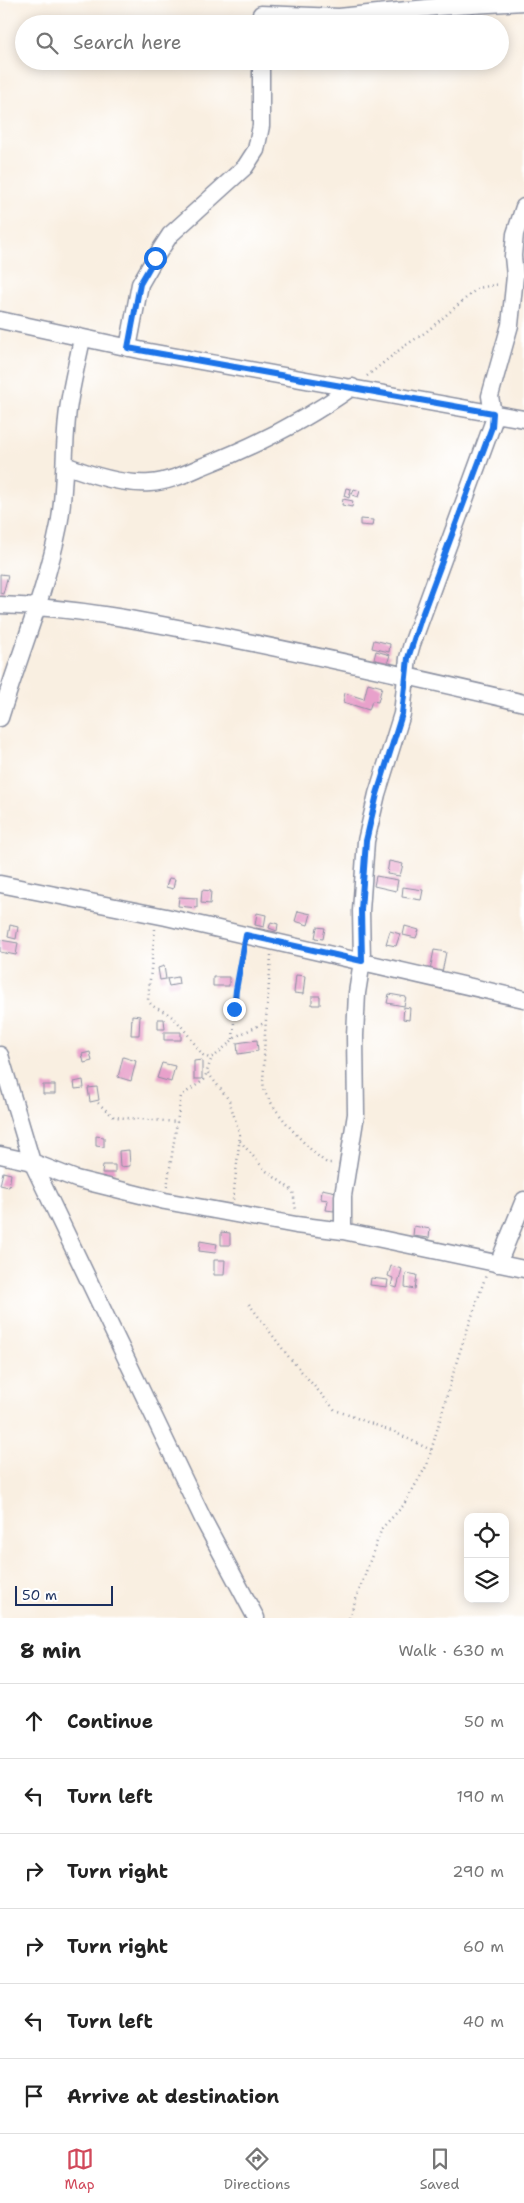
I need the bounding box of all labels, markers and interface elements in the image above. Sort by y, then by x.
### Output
search box [15,15,509,70]
icon: search [33,29,61,57]
text: Search here [73,30,182,55]
route start [144,247,167,270]
route end [223,998,246,1021]
map controls [464,1513,509,1603]
button: locate [464,1513,509,1558]
button: layers [464,1558,509,1603]
scale bar [15,1583,112,1606]
text: 50 m [22,1586,57,1604]
text: 8 min [20,1637,81,1665]
text: Walk · 630 m [398,1640,504,1661]
icon: ahead [20,1707,48,1735]
text: Continue [67,1709,153,1734]
text: 50 m [464,1711,504,1732]
icon: left [20,1782,48,1810]
text: Turn left [67,1784,153,1809]
text: 190 m [457,1786,504,1807]
icon: right [20,1857,48,1885]
text: Turn right [67,1859,168,1884]
text: 290 m [452,1861,504,1882]
icon: right [20,1932,48,1960]
text: Turn right [67,1934,168,1959]
text: 60 m [463,1936,504,1957]
icon: left [20,2007,48,2035]
text: Turn left [67,2009,153,2034]
text: 40 m [462,2011,504,2032]
icon: arrive [20,2082,48,2110]
text: Arrive at destination [67,2084,279,2109]
tab: Map [65,2145,95,2193]
tab: Directions [224,2145,290,2193]
tab: Saved [420,2145,459,2193]

